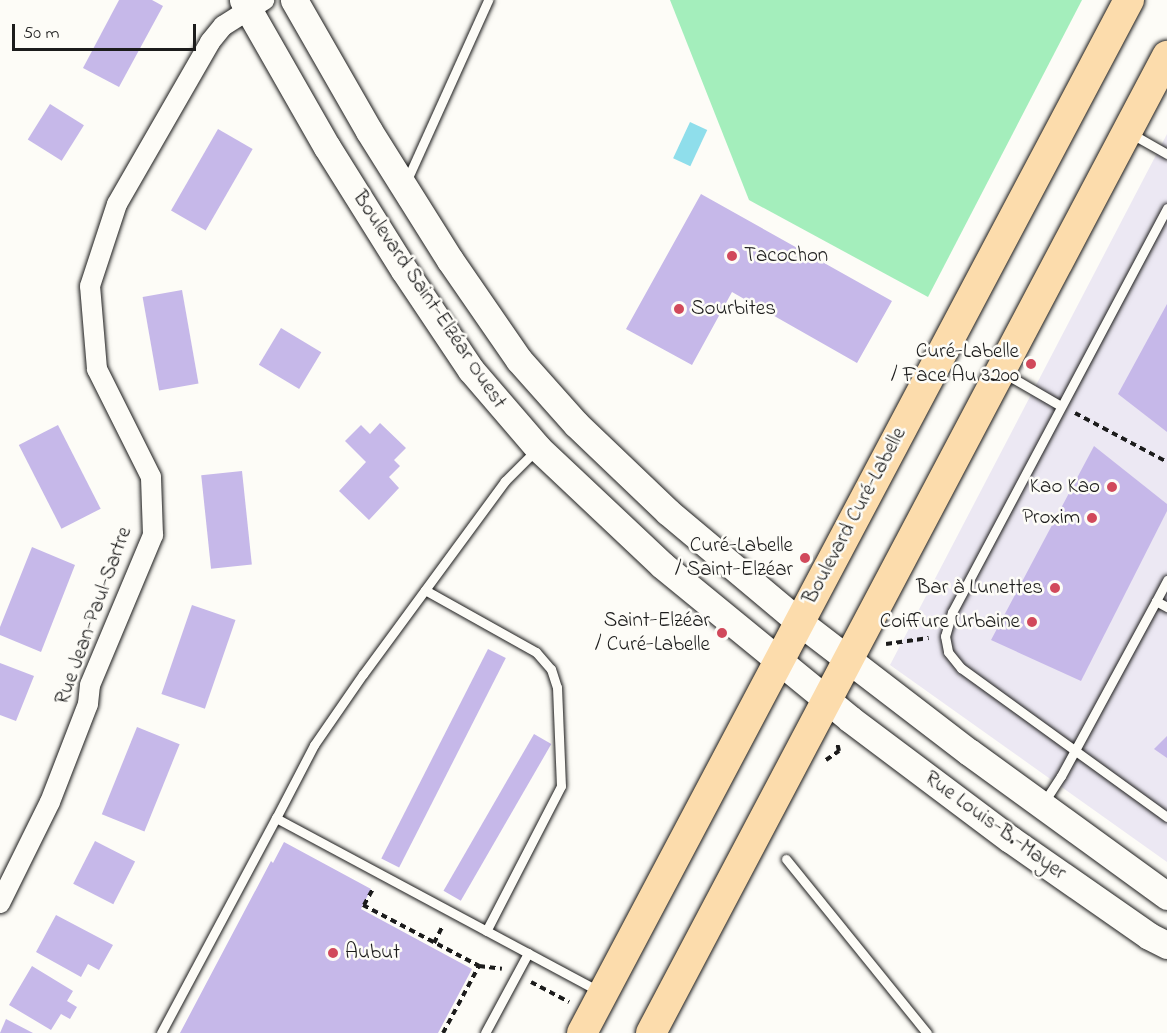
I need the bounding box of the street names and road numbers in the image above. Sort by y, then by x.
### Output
street label: Boulevard Saint-Elzéar Ouest [347,186,511,414]
street label: Boulevard Curé-Labelle [798,423,912,609]
street label: Rue Jean-Paul-Sartre [50,524,138,708]
street label: Rue Louis-B.-Mayer [919,766,1071,886]

